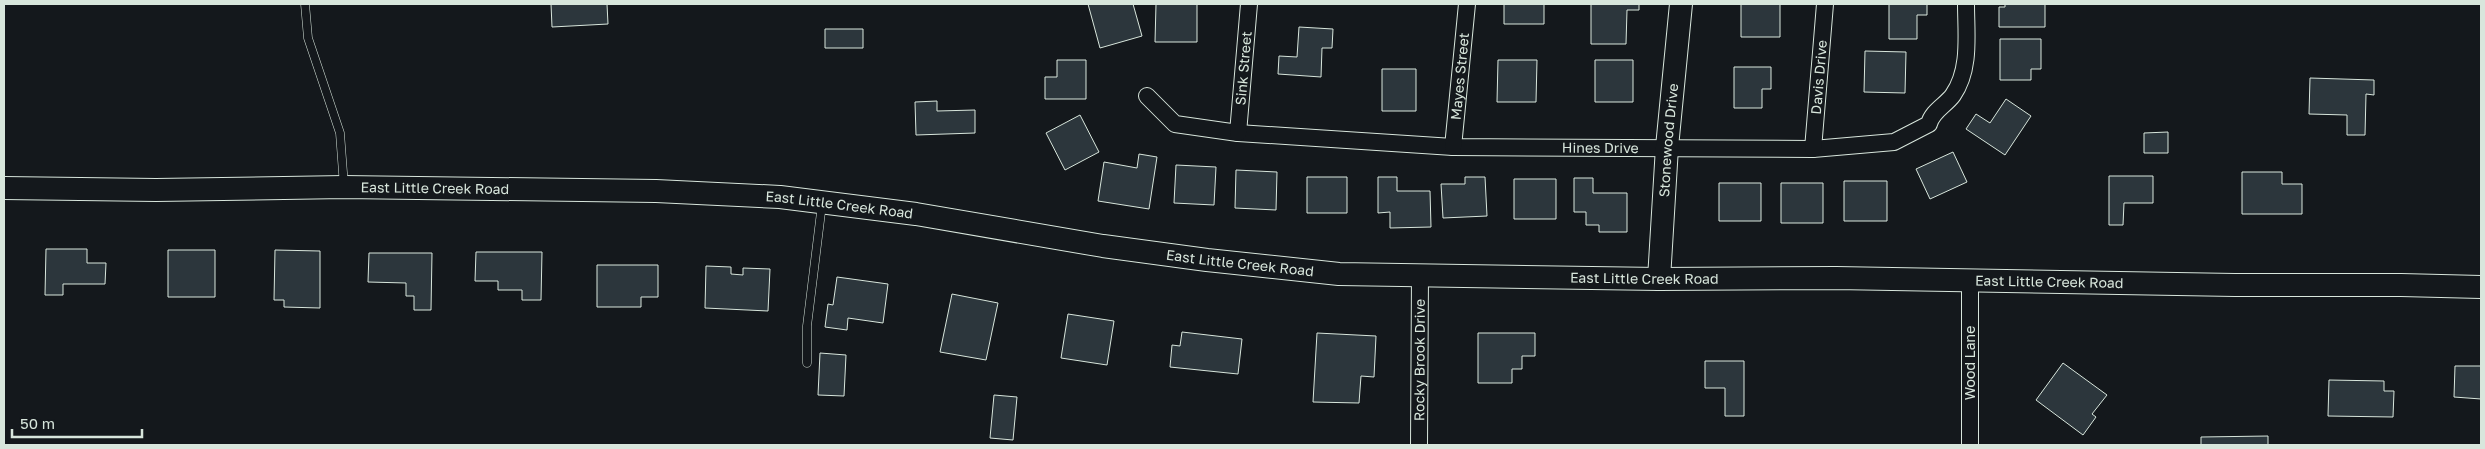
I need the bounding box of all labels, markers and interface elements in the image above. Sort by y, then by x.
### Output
street label: Sink Street [1231,30,1255,106]
street label: Mayes Street [1447,32,1472,121]
street label: Davis Drive [1807,39,1830,115]
street label: Stonewood Drive [1655,83,1681,198]
street label: Hines Drive [1562,139,1639,156]
street label: East Little Creek Road [361,178,509,197]
street label: East Little Creek Road [765,187,914,222]
street label: East Little Creek Road [1165,246,1315,279]
street label: East Little Creek Road [1570,269,1719,287]
street label: East Little Creek Road [1975,271,2124,291]
street label: Rocky Brook Drive [1410,299,1428,421]
street label: Wood Lane [1961,326,1978,400]
scale bar [12,406,142,438]
text: 50 m [20,414,55,432]

